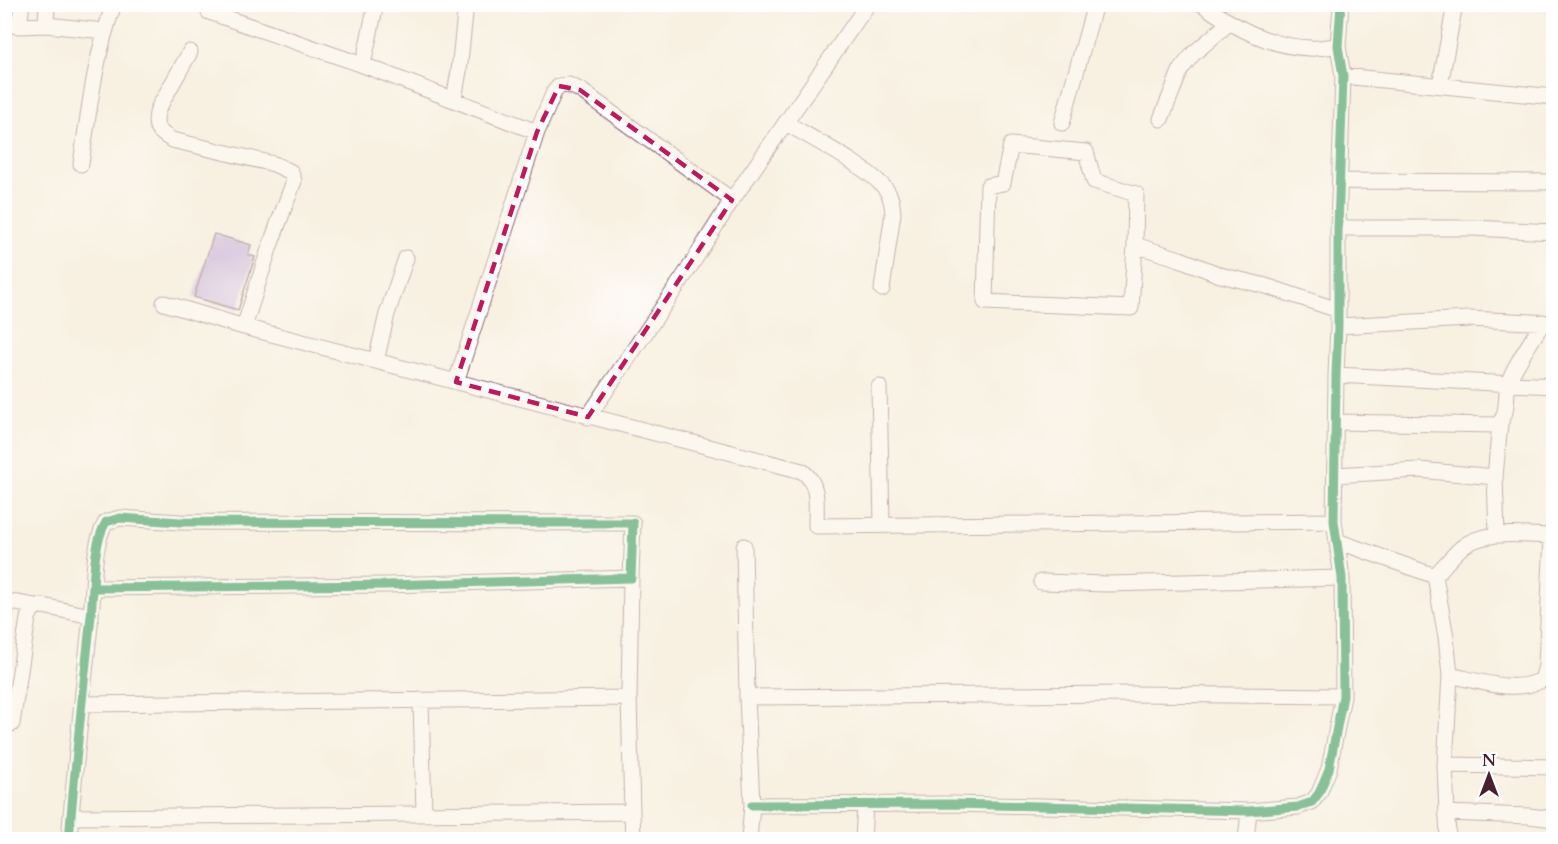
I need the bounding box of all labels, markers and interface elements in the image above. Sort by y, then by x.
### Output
north arrow [1459,745,1519,805]
text: N [1482,750,1496,772]

